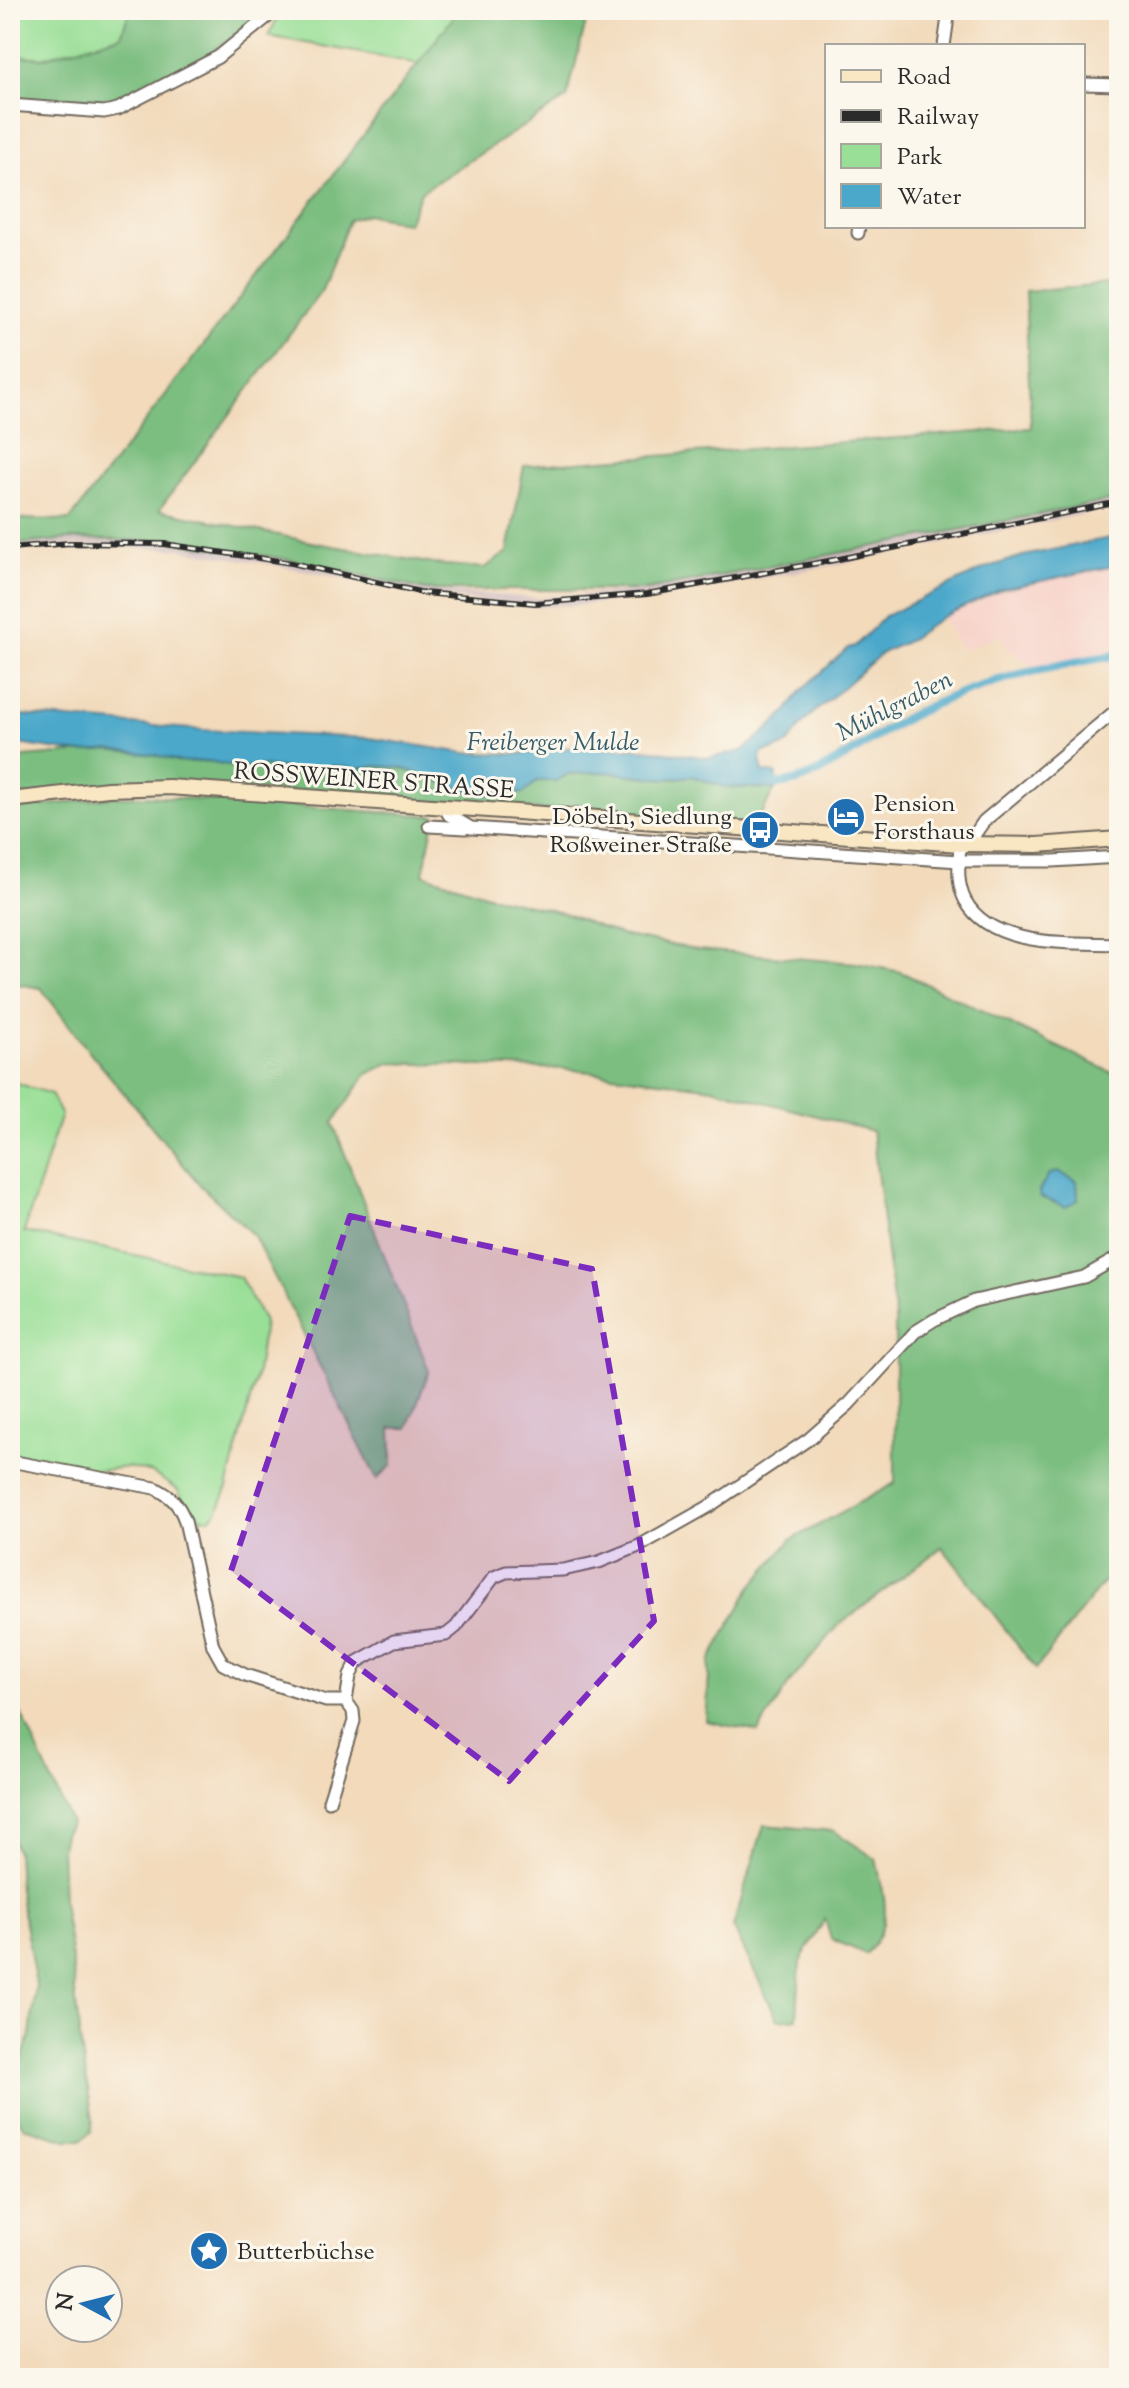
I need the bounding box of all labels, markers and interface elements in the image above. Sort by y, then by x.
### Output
legend [825,44,1085,228]
text: Road [897,61,951,95]
text: Railway [897,101,979,135]
text: Park [897,141,943,175]
text: Water [897,181,961,215]
water label: Mühlgraben [831,662,960,752]
water label: Freiberger Mulde [466,725,640,762]
street label: ROSSWEINER STRASSE [233,755,516,809]
place label: Pension Forsthaus [874,788,975,850]
hotel icon: Pension Forsthaus [825,796,867,838]
place label: Döbeln, Siedlung Roßweiner Straße [549,801,732,863]
bus stop icon: Döbeln, Siedlung Roßweiner Straße [739,809,781,851]
place icon: Butterbüchse [188,2230,230,2272]
place label: Butterbüchse [237,2236,375,2270]
north arrow [44,2264,124,2344]
text: N [50,2291,84,2313]

